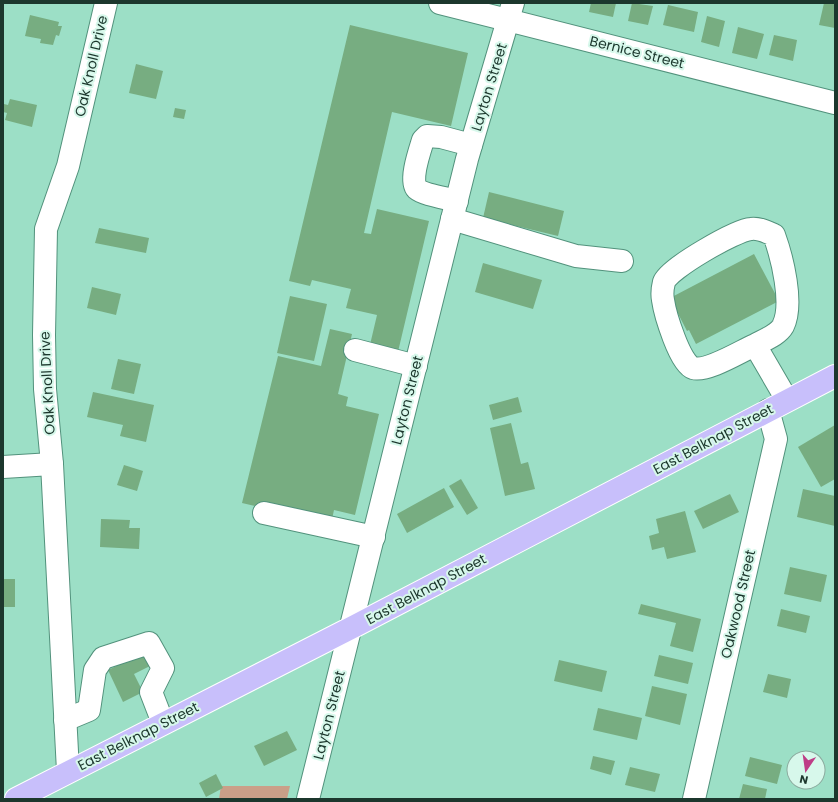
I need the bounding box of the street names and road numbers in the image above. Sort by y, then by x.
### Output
street label: Oak Knoll Drive [70,13,112,119]
street label: Bernice Street [588,31,686,73]
street label: Layton Street [466,40,512,134]
street label: Oak Knoll Drive [34,331,60,435]
street label: Layton Street [386,353,428,447]
street label: East Belknap Street [649,399,777,479]
street label: Oakwood Street [716,548,760,660]
street label: East Belknap Street [362,549,490,629]
street label: Layton Street [308,668,350,762]
street label: East Belknap Street [74,697,202,775]

